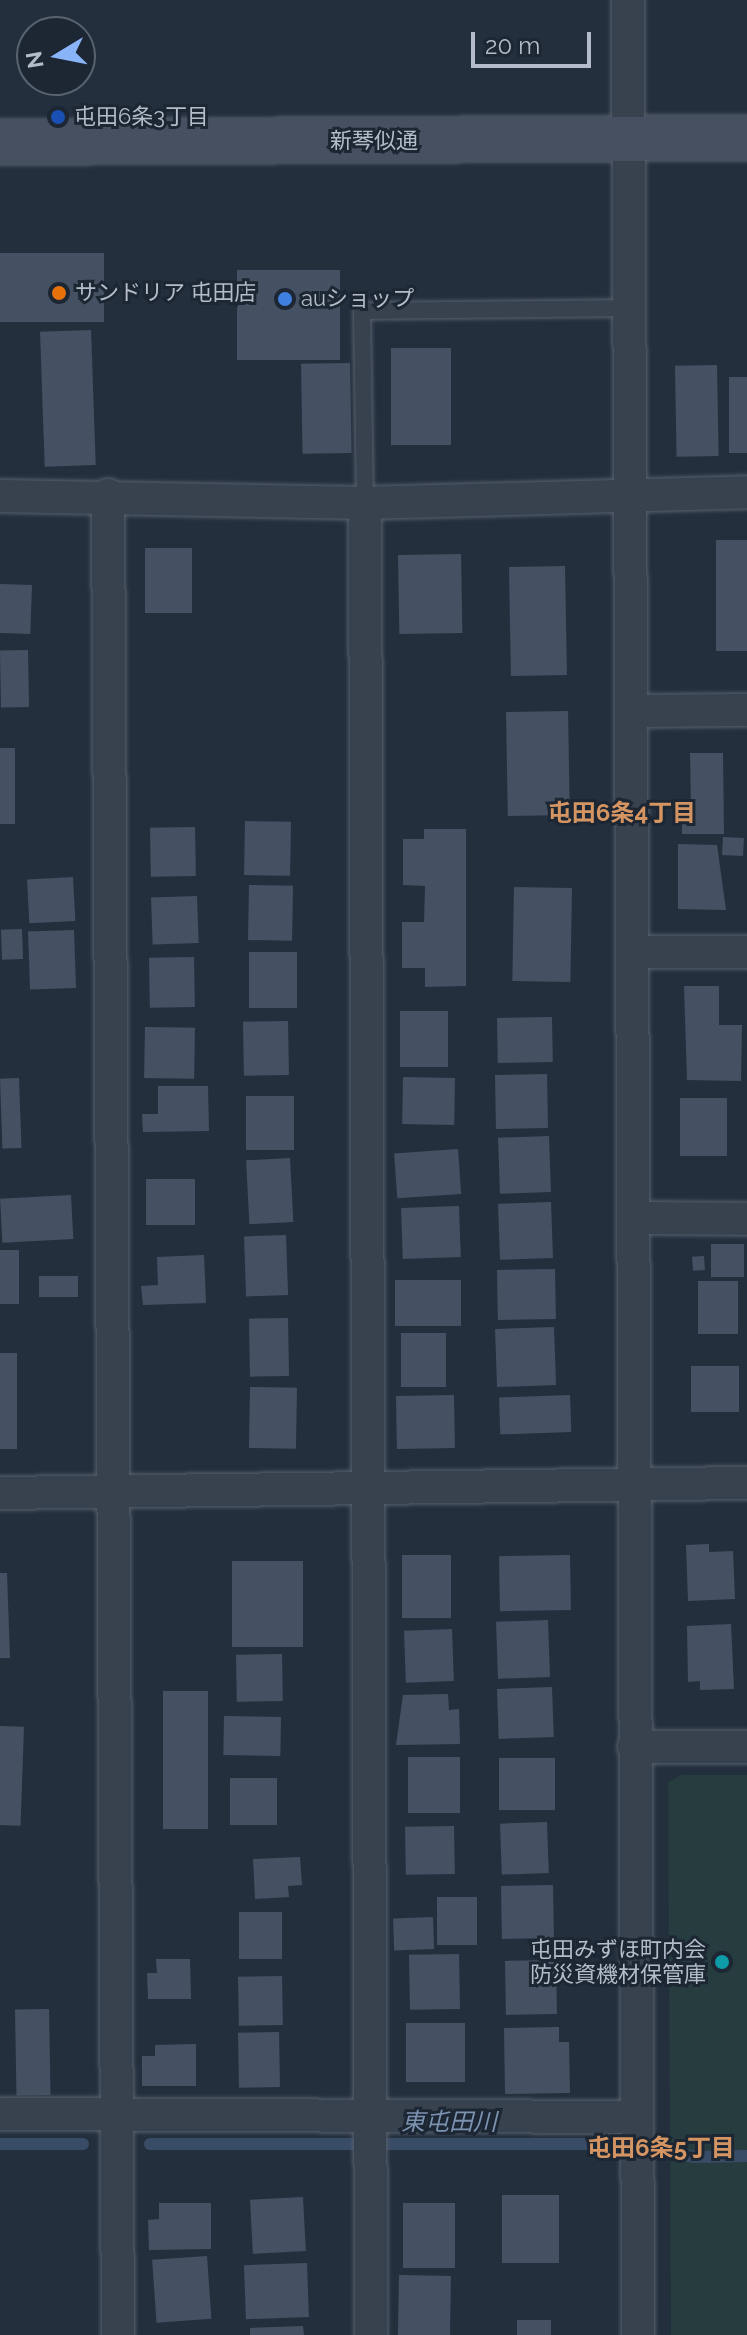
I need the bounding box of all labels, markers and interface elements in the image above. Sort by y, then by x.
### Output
north arrow [16,16,96,96]
scale bar [475,16,595,66]
text: 20 m [485,31,540,60]
text: N [20,49,49,70]
place label: 屯田6条3丁目 [74,104,209,130]
marker: 屯田6条3丁目 [49,108,67,126]
street label: 新琴似通 [330,128,418,154]
place label: サンドリア 屯田店 [75,280,257,306]
marker: サンドリア 屯田店 [50,284,68,302]
place label: auショップ [301,286,414,312]
marker: auショップ [276,290,294,308]
district label: 屯田6条4丁目 [548,799,696,827]
place label: 屯田みずほ町内会 防災資機材保管庫 [530,1936,706,1988]
marker: 屯田みずほ町内会 防災資機材保管庫 [713,1953,731,1971]
water label: 東屯田川 [401,2108,497,2136]
district label: 屯田6条5丁目 [587,2134,735,2162]

